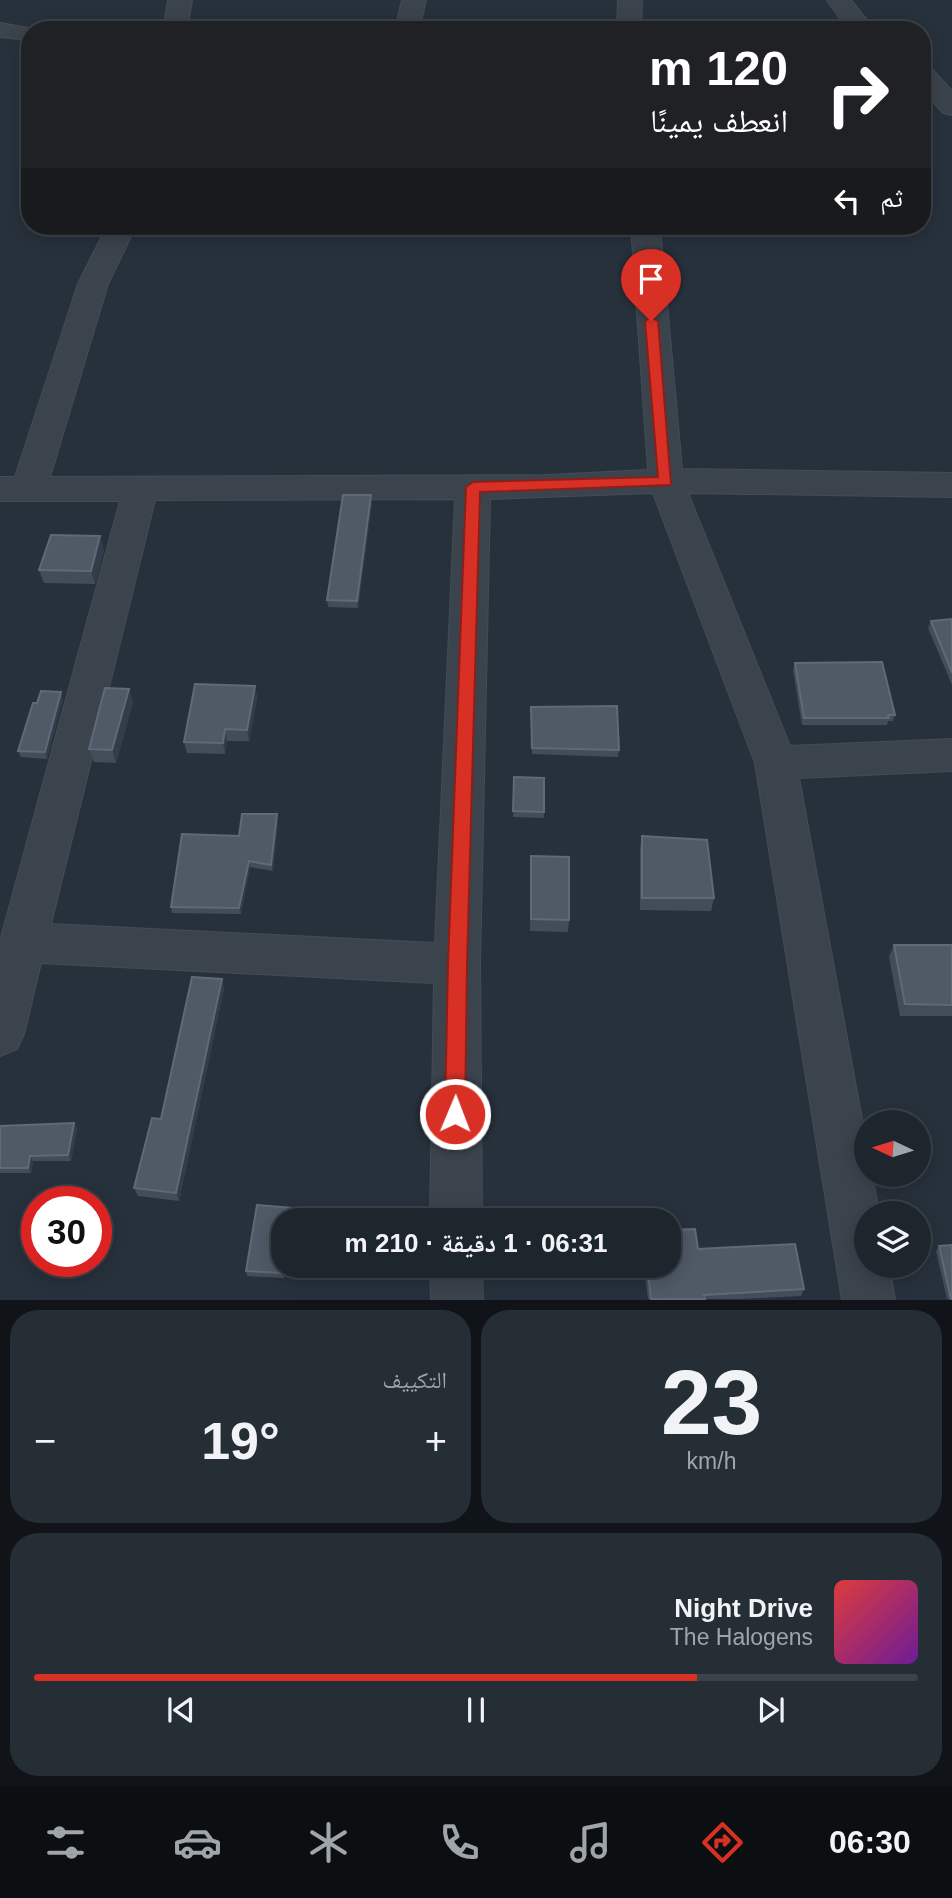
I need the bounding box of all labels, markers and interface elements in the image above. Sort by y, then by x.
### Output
text: 120 m [649,41,788,95]
icon: right [812,49,903,140]
text: انعطف يمينًا [650,103,788,139]
icon: left [828,182,866,220]
text: ثم [880,183,903,213]
pin [621,249,681,321]
icon: arrive [632,260,670,298]
position arrow [418,1077,492,1151]
north arrow [854,1110,931,1186]
map controls [854,1110,931,1278]
speed limit sign: 30 [21,1186,112,1277]
button: layers [854,1201,931,1278]
text: 06:31 · 1 دقيقة · 210 m [345,1228,607,1258]
text: 23 [661,1352,762,1453]
text: التكييف [382,1367,447,1393]
text: 19° [201,1412,280,1470]
text: − [34,1420,56,1462]
text: + [425,1420,447,1462]
text: km/h [687,1448,736,1474]
text: Night Drive [674,1593,813,1623]
text: The Halogens [670,1624,813,1650]
icon: previous [162,1691,200,1729]
icon: pause [457,1691,495,1729]
icon: next [752,1691,790,1729]
icon: filters [41,1818,90,1867]
icon: car [173,1818,222,1867]
icon: climate [304,1818,353,1867]
icon: phone [435,1818,484,1867]
icon: music [566,1818,615,1867]
icon: directions [698,1818,747,1867]
text: 06:30 [829,1824,911,1860]

